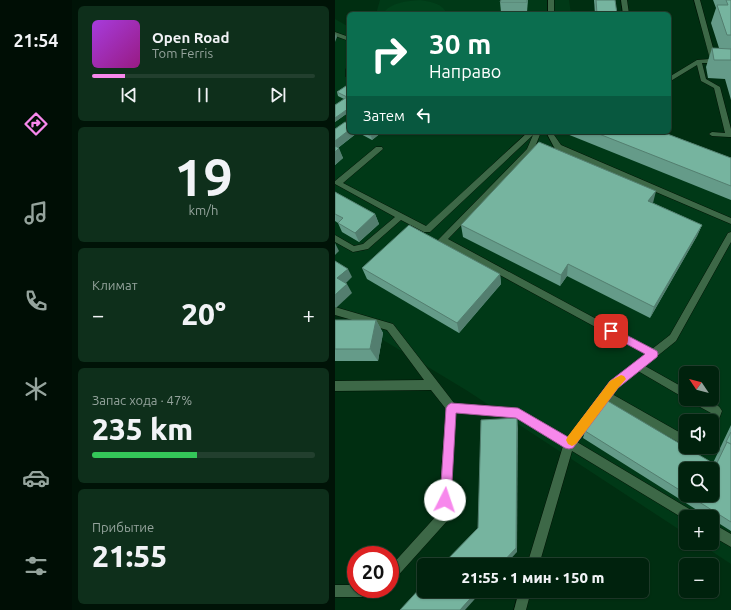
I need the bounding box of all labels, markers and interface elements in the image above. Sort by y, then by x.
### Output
icon: right [363,28,415,80]
text: 30 m [429,28,491,59]
text: Open Road [152,29,229,46]
text: 21:54 [13,30,59,50]
text: Tom Ferris [152,46,213,60]
text: Направо [429,61,501,81]
icon: previous [118,84,140,106]
icon: pause [192,84,214,106]
icon: next [267,84,289,106]
icon: left [413,104,435,126]
text: Затем [363,107,405,124]
icon: directions [22,110,50,138]
text: 19 [174,148,233,206]
icon: music [22,199,50,227]
text: km/h [188,203,219,217]
text: Климат [92,278,137,292]
icon: phone [22,287,50,315]
text: 20° [181,297,226,331]
text: − [92,302,104,327]
text: + [303,302,315,327]
pin [594,314,628,348]
icon: arrive [600,320,622,342]
north arrow [679,366,719,406]
map controls [679,366,719,598]
icon: climate [22,375,50,403]
text: Запас хода · 47% [92,393,192,407]
text: 235 km [92,412,193,446]
button: sound [679,414,719,454]
button: search [679,462,719,502]
icon: car [22,464,50,492]
position arrow [424,479,466,521]
button: + [679,510,719,550]
text: Прибытие [92,520,154,534]
text: 21:55 [92,539,167,573]
speed limit sign: 20 [347,546,399,598]
icon: filters [22,552,50,580]
button: − [679,558,719,598]
text: 21:55 · 1 мин · 150 m [462,569,604,586]

